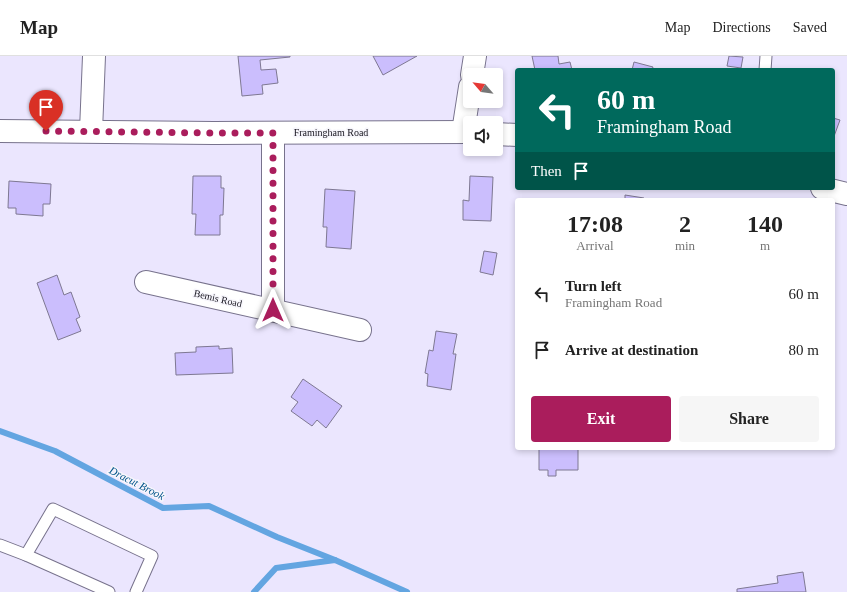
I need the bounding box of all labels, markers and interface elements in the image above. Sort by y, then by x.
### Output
text: Map [20,17,58,38]
text: Map [665,20,690,35]
text: Directions [712,20,771,35]
text: Saved [793,20,827,35]
north arrow [463,68,503,108]
map controls [463,68,503,156]
icon: left [531,84,583,136]
text: 60 m [597,84,655,115]
pin [29,90,63,131]
icon: arrive [35,96,57,118]
button: sound [463,116,503,156]
text: Framingham Road [597,117,731,137]
street label: Framingham Road [294,127,368,138]
icon: arrive [570,160,592,182]
text: Then [531,163,562,179]
text: 17:08 [567,211,623,237]
text: 2 [679,211,691,237]
text: 140 [747,211,783,237]
text: Arrival [576,238,614,253]
text: min [675,238,695,253]
text: m [760,238,770,253]
text: Turn left [565,278,622,294]
icon: left [531,283,553,305]
text: 60 m [789,286,819,302]
street label: Bemis Road [193,288,243,309]
position arrow [252,289,294,331]
text: Framingham Road [565,295,662,310]
icon: arrive [531,339,553,361]
text: Arrive at destination [565,342,698,358]
text: 80 m [789,342,819,358]
button: Exit [531,396,671,442]
button: Share [679,396,819,442]
water label: Dracut Brook [106,463,168,503]

